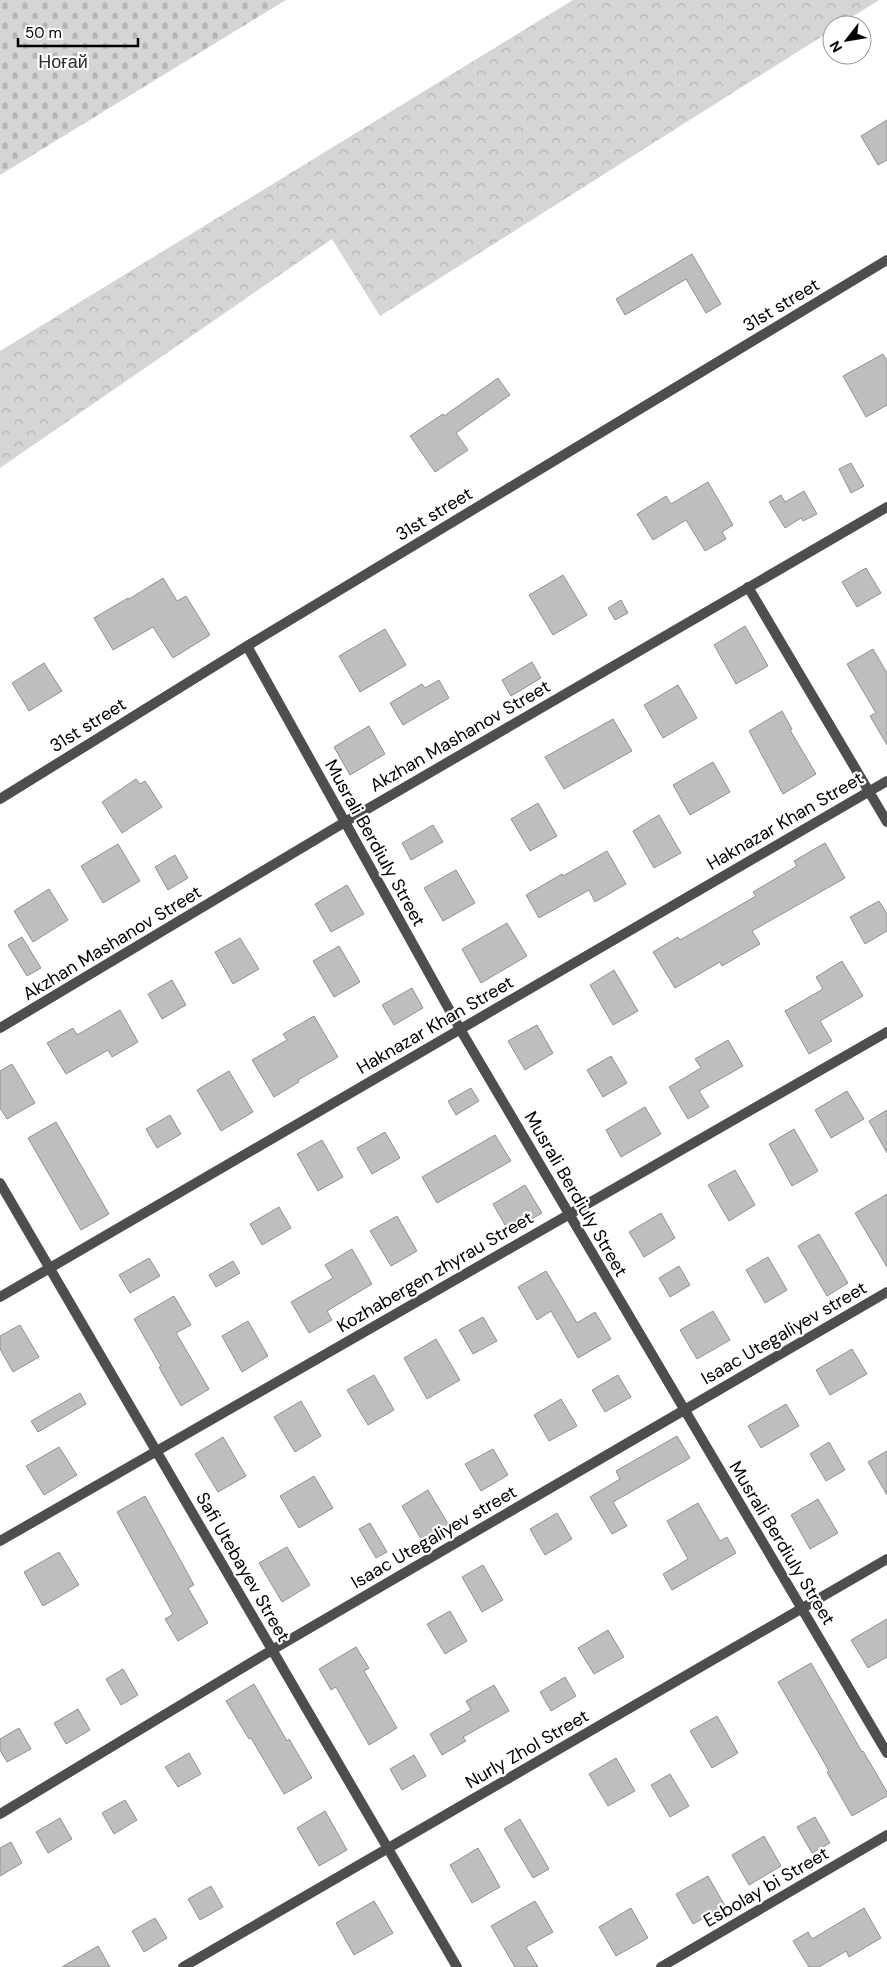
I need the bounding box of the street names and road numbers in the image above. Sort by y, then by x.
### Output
street label: 31st street [738,273,824,337]
street label: 31st street [391,482,477,546]
street label: Akzhan Mashanov Street [365,674,555,798]
street label: 31st street [45,692,131,758]
street label: Musrali Berdiuly Street [319,755,431,931]
street label: Haknazar Khan Street [702,766,868,876]
street label: Akzhan Mashanov Street [18,880,206,1006]
street label: Haknazar Khan Street [352,970,518,1080]
street label: Musrali Berdiuly Street [519,1107,633,1281]
street label: Kozhabergen zhyrau Street [333,1206,537,1338]
street label: Isaac Utegaliyev street [697,1276,871,1390]
street label: Musrali Berdiuly Street [724,1457,840,1629]
street label: Isaac Utegaliyev street [347,1480,521,1594]
street label: Safi Utebayev Street [190,1488,296,1646]
street label: Nurly Zhol Street [461,1704,593,1794]
street label: Esbolay bi Street [699,1841,833,1933]

